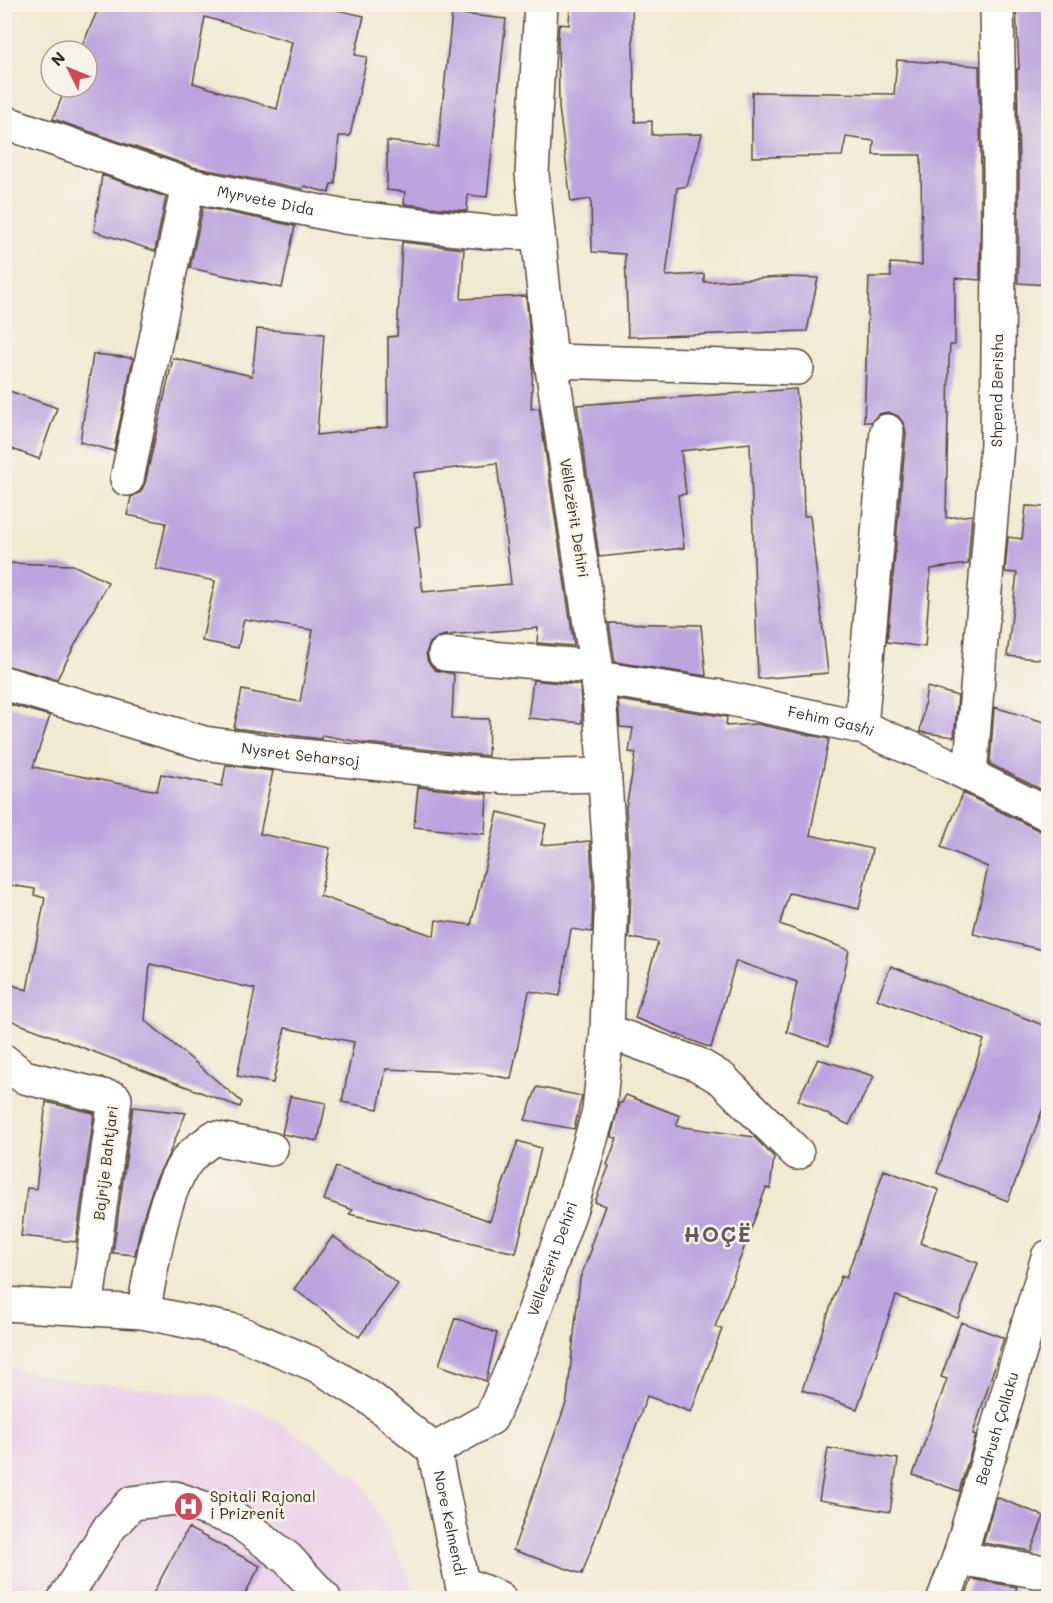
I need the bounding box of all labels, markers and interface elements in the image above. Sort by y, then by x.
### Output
north arrow [39,39,99,99]
text: N [46,47,69,70]
street label: Myrvete Dida [216,180,317,220]
street label: Shpend Berisha [986,333,1007,447]
street label: Vëllezërit Dehiri [556,457,594,579]
street label: Fehim Gashi [786,701,878,741]
street label: Nysret Seharsoj [240,737,361,771]
street label: Bajrije Bahtjari [88,1105,122,1221]
street label: Vëllezërit Dehiri [522,1199,581,1319]
district label: HOÇË [684,1220,752,1247]
street label: Bedrush Çollaku [970,1369,1023,1487]
street label: Nore Kelmendi [430,1469,471,1578]
place label: Spitali Rajonal i Prizrenit [210,1486,316,1523]
hospital icon: Spitali Rajonal i Prizrenit [173,1490,205,1522]

